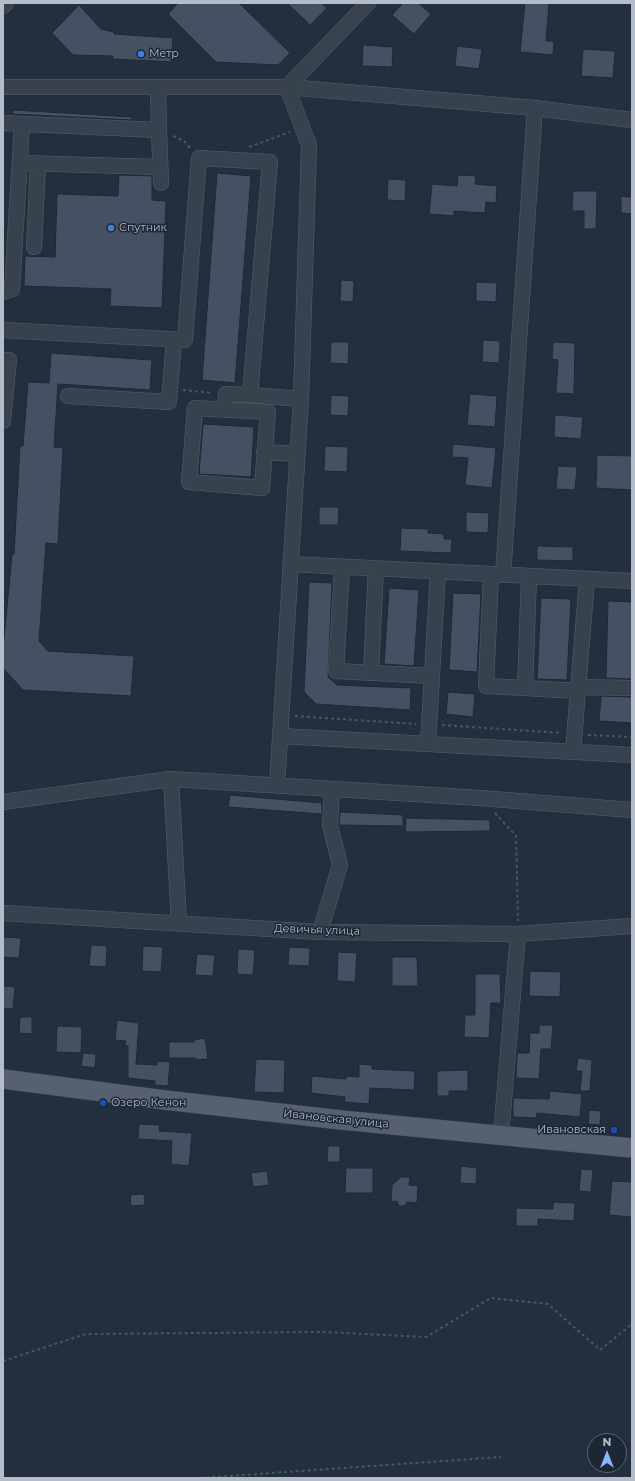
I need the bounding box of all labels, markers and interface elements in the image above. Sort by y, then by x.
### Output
place label: Метр [149,47,179,61]
marker: Метр [136,49,146,59]
place label: Спутник [119,221,167,235]
marker: Спутник [106,223,116,233]
street label: Девичья улица [274,922,360,938]
place label: Озеро Кенон [111,1096,186,1110]
marker: Озеро Кенон [98,1098,108,1108]
street label: Ивановская улица [283,1107,389,1131]
place label: Ивановская [537,1123,606,1137]
marker: Ивановская [609,1125,619,1135]
north arrow [587,1433,627,1473]
text: N [603,1435,611,1449]

